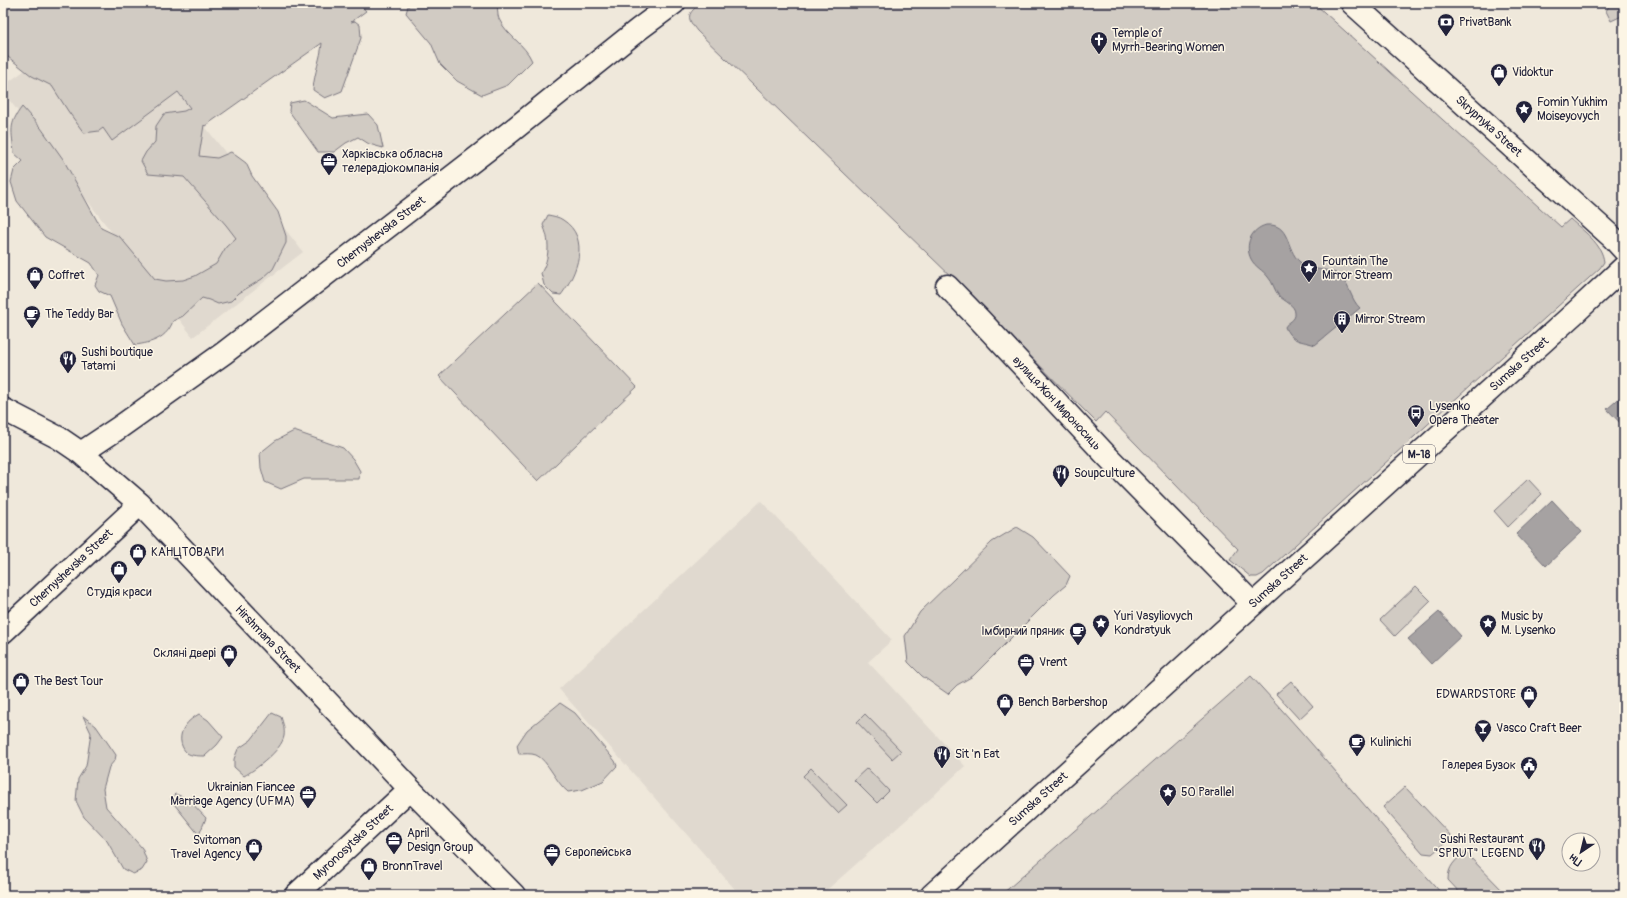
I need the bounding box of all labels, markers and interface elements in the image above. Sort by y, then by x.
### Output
bank icon: PrivatBank [1436,12,1456,37]
place label: PrivatBank [1459,15,1511,30]
place label: Temple of Myrrh-Bearing Women [1112,26,1225,55]
church icon: Temple of Myrrh-Bearing Women [1089,30,1109,55]
shop icon: Vidoktur [1489,62,1509,87]
place label: Vidoktur [1512,65,1554,80]
street label: Skrypnyka Street [1452,93,1525,160]
place label: Fomin Yukhim Moiseyovych [1537,95,1608,124]
place icon: Fomin Yukhim Moiseyovych [1514,99,1534,124]
place label: Харківська обласна телерадіокомпанія [342,147,443,176]
office icon: Харківська обласна телерадіокомпанія [319,151,339,176]
street label: Chernyshevska Street [334,193,429,272]
place label: Fountain The Mirror Stream [1322,254,1393,283]
place icon: Fountain The Mirror Stream [1299,258,1319,283]
shop icon: Coffret [25,265,45,290]
place label: Coffret [48,268,85,283]
cafe icon: The Teddy Bar [22,304,42,329]
place label: The Teddy Bar [45,307,115,322]
building icon: Mirror Stream [1332,309,1352,334]
place label: Mirror Stream [1355,312,1426,327]
street label: Sumska Street [1487,334,1552,395]
place label: Sushi boutique Tatami [81,345,153,374]
restaurant icon: Sushi boutique Tatami [58,349,78,374]
street label: вулиця Жон Мироносиць [1009,353,1104,454]
place label: Lysenko Opera Theater [1429,399,1500,428]
bus stop icon: Lysenko Opera Theater [1406,403,1426,428]
road number: М-18 [1403,445,1435,463]
restaurant icon: Soupculture [1051,463,1071,488]
place label: Soupculture [1074,466,1135,481]
street label: Chernyshevska Street [27,526,116,611]
shop icon: КАНЦТОВАРИ [128,542,148,567]
place label: КАНЦТОВАРИ [151,545,224,560]
street label: Sumska Street [1246,551,1311,612]
shop icon: Студія краси [109,559,129,584]
place label: Студія краси [87,585,152,600]
street label: Hirshmana Street [232,602,304,676]
place label: Yuri Vasyliovych Kondratyuk [1113,609,1193,638]
place label: Music by M. Lysenko [1501,609,1556,638]
place icon: Yuri Vasyliovych Kondratyuk [1091,613,1111,638]
place icon: Music by M. Lysenko [1478,613,1498,638]
cafe icon: Імбирний пряник [1068,621,1088,646]
place label: Імбирний пряник [981,624,1065,639]
shop icon: Скляні двері [219,643,239,668]
place label: Скляні двері [153,646,216,661]
office icon: Vrent [1016,652,1036,677]
place label: Vrent [1039,655,1068,670]
shop icon: The Best Tour [11,671,31,696]
place label: The Best Tour [34,674,104,689]
shop icon: EDWARDSTORE [1519,684,1539,709]
place label: EDWARDSTORE [1436,687,1516,702]
shop icon: Bench Barbershop [995,692,1015,717]
place label: Bench Barbershop [1018,695,1108,710]
bar icon: Vasco Craft Beer [1473,718,1493,743]
place label: Vasco Craft Beer [1496,721,1582,736]
cafe icon: Kulinichi [1347,732,1367,757]
place label: Kulinichi [1370,735,1411,750]
restaurant icon: Sit 'n Eat [932,744,952,769]
place label: Sit 'n Eat [955,747,1000,762]
public building icon: Галерея Бузок [1519,755,1539,780]
place label: Галерея Бузок [1442,758,1516,773]
street label: Sumska Street [1006,769,1071,830]
place label: Ukrainian Fiancee Marriage Agency (UFMA) [170,780,295,809]
place icon: 50 Parallel [1158,782,1178,807]
office icon: Ukrainian Fiancee Marriage Agency (UFMA) [298,784,318,809]
place label: 50 Parallel [1181,785,1235,800]
street label: Myronosytska Street [310,801,397,883]
place label: April Design Group [407,826,474,855]
office icon: April Design Group [384,830,404,855]
place label: Sushi Restaurant "SPRUT" LEGEND [1433,832,1524,861]
north arrow [1561,832,1601,872]
place label: Svitoman Travel Agency [171,833,241,862]
restaurant icon: Sushi Restaurant "SPRUT" LEGEND [1527,836,1547,861]
shop icon: Svitoman Travel Agency [244,837,264,862]
office icon: Європейська [542,842,562,867]
place label: Європейська [565,845,632,860]
text: Пн [1566,851,1584,869]
shop icon: BronnTravel [359,856,379,881]
place label: BronnTravel [382,859,443,874]

